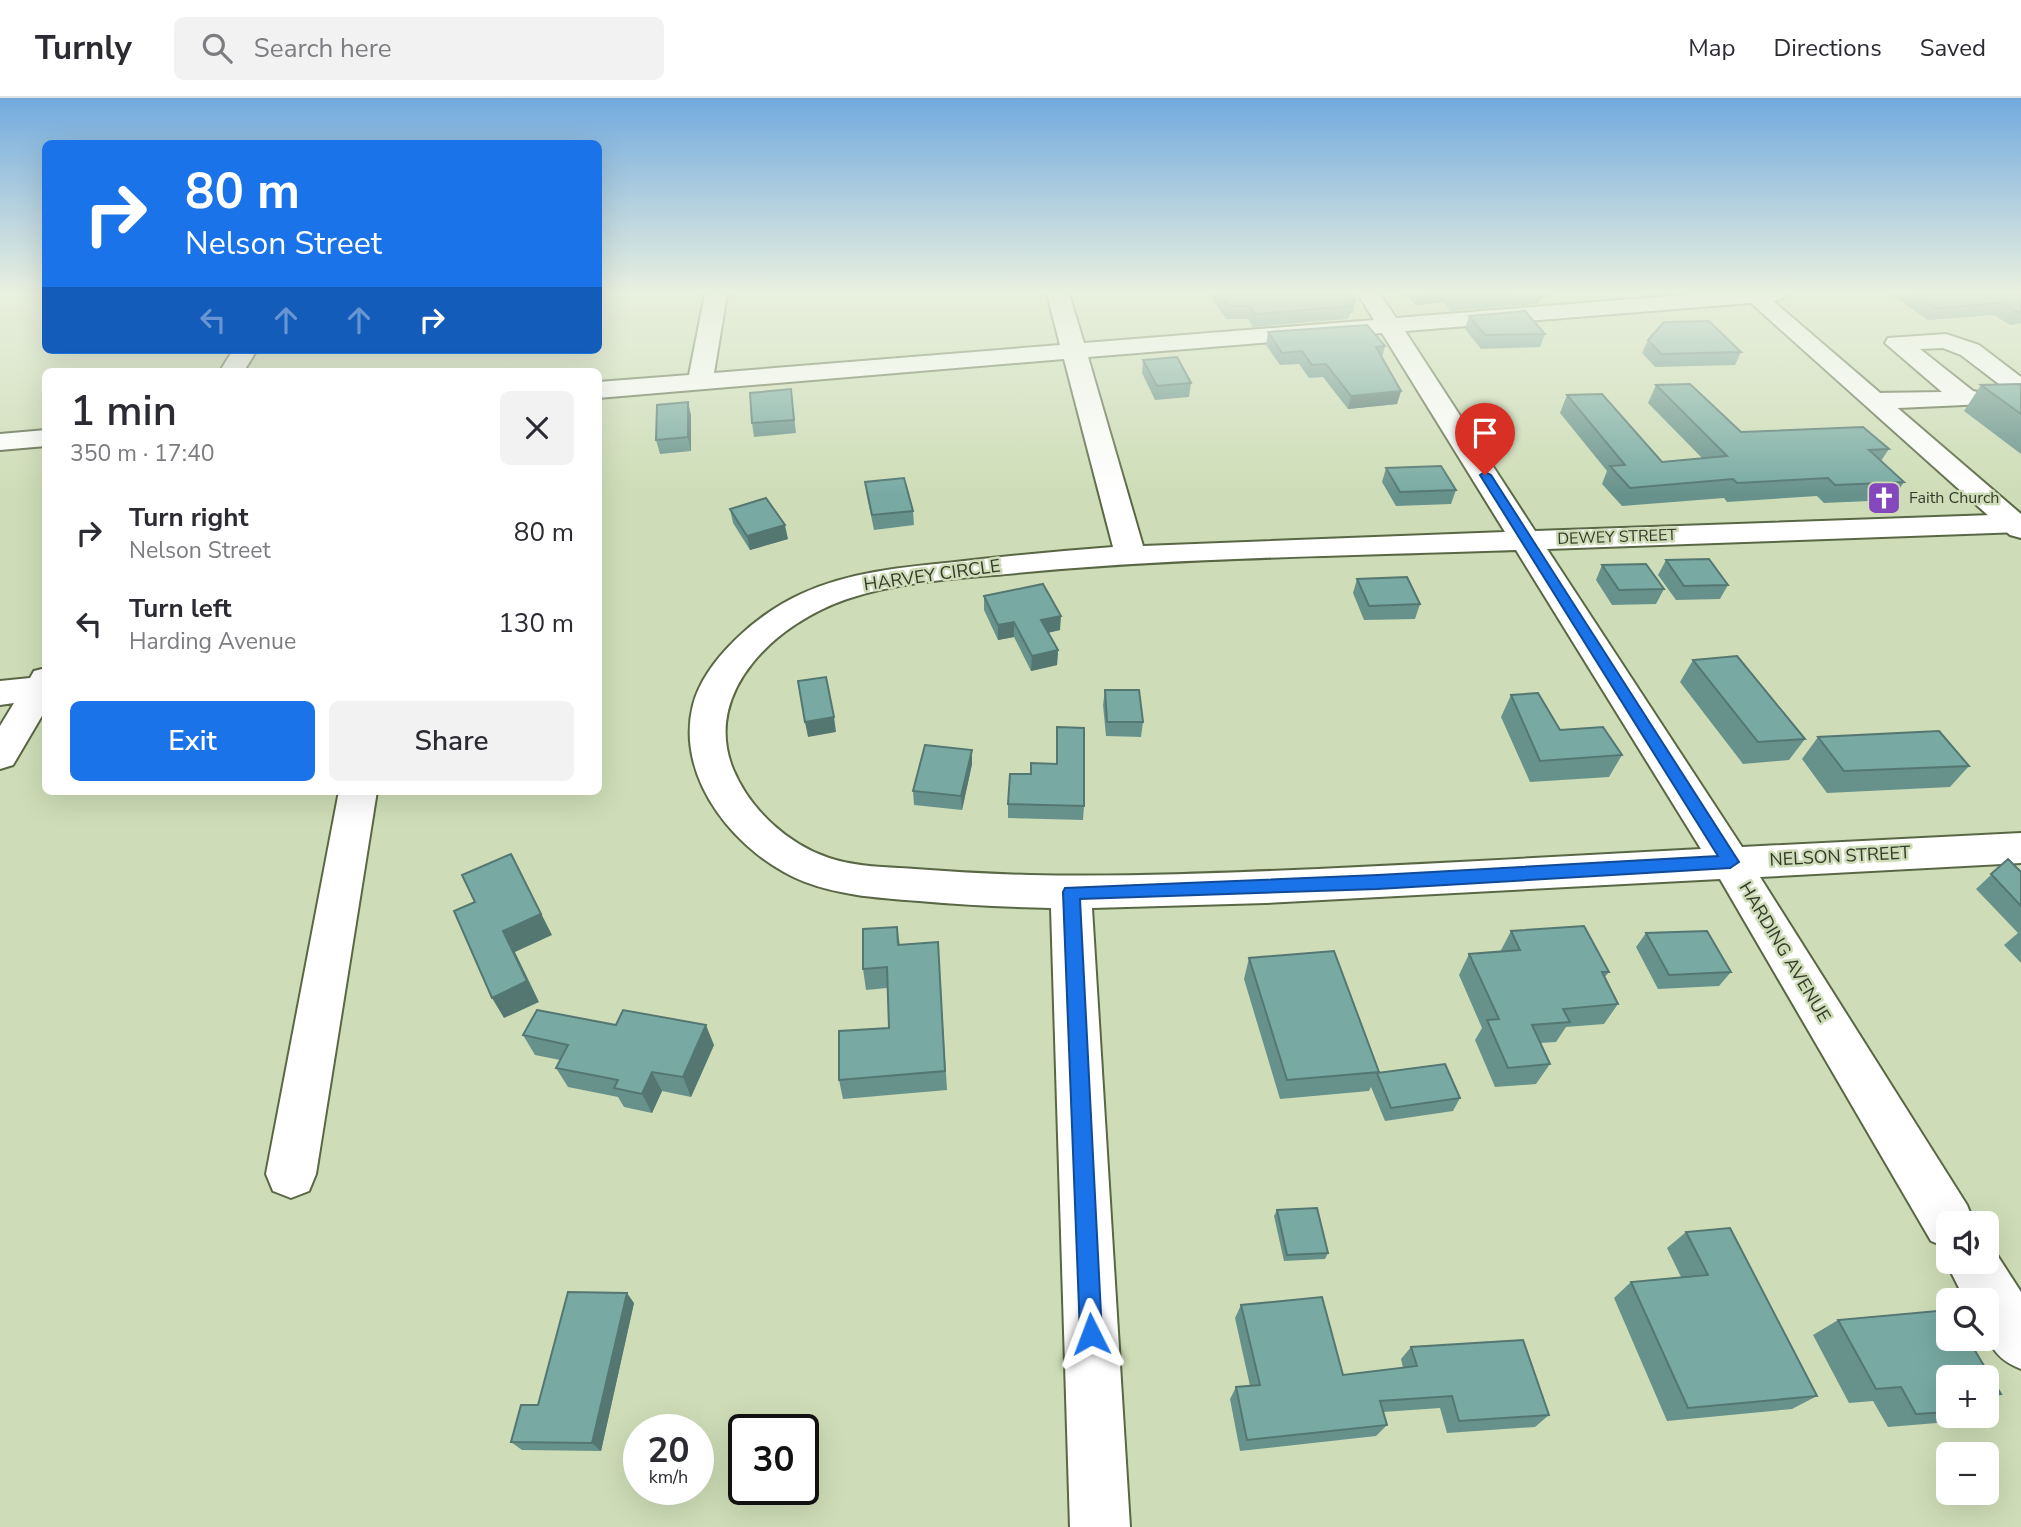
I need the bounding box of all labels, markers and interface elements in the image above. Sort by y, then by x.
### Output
search box [174,17,664,80]
text: Turnly [35,26,132,71]
icon: search [198,29,236,67]
text: Search here [254,31,392,66]
text: Map [1688,32,1735,64]
text: Directions [1773,32,1882,64]
text: Saved [1920,32,1986,64]
text: 80 m [185,158,300,225]
icon: right [70,168,161,259]
text: Nelson Street [185,222,382,265]
icon: left [194,301,232,339]
icon: ahead [267,301,305,339]
icon: ahead [340,301,378,339]
icon: right [413,301,451,339]
text: 1 min [70,383,177,440]
button: close [500,391,574,465]
pin [1455,403,1515,475]
icon: arrive [1466,414,1504,452]
text: 350 m · 17:40 [70,438,215,469]
church icon: Faith Church [1865,479,1903,517]
place label: Faith Church [1909,487,1999,509]
text: Turn right [129,500,248,535]
icon: right [70,514,108,552]
text: 80 m [514,515,574,550]
street label: DEWEY STREET [1557,524,1678,550]
text: Nelson Street [129,535,271,566]
street label: HARVEY CIRCLE [862,554,1002,596]
text: Turn left [129,591,232,626]
icon: left [70,605,108,643]
text: 130 m [498,606,574,641]
text: Harding Avenue [129,626,296,657]
button: Exit [70,701,315,781]
button: Share [329,701,574,781]
street label: NELSON STREET [1769,840,1911,872]
street label: HARDING AVENUE [1734,877,1836,1027]
map controls [1936,1211,1999,1505]
button: sound [1936,1211,1999,1274]
button: search [1936,1288,1999,1351]
position arrow [1054,1297,1128,1371]
button: + [1936,1365,1999,1428]
speed limit sign: 30 [728,1414,819,1505]
text: 20 [647,1427,690,1474]
button: − [1936,1442,1999,1505]
text: km/h [649,1465,688,1489]

